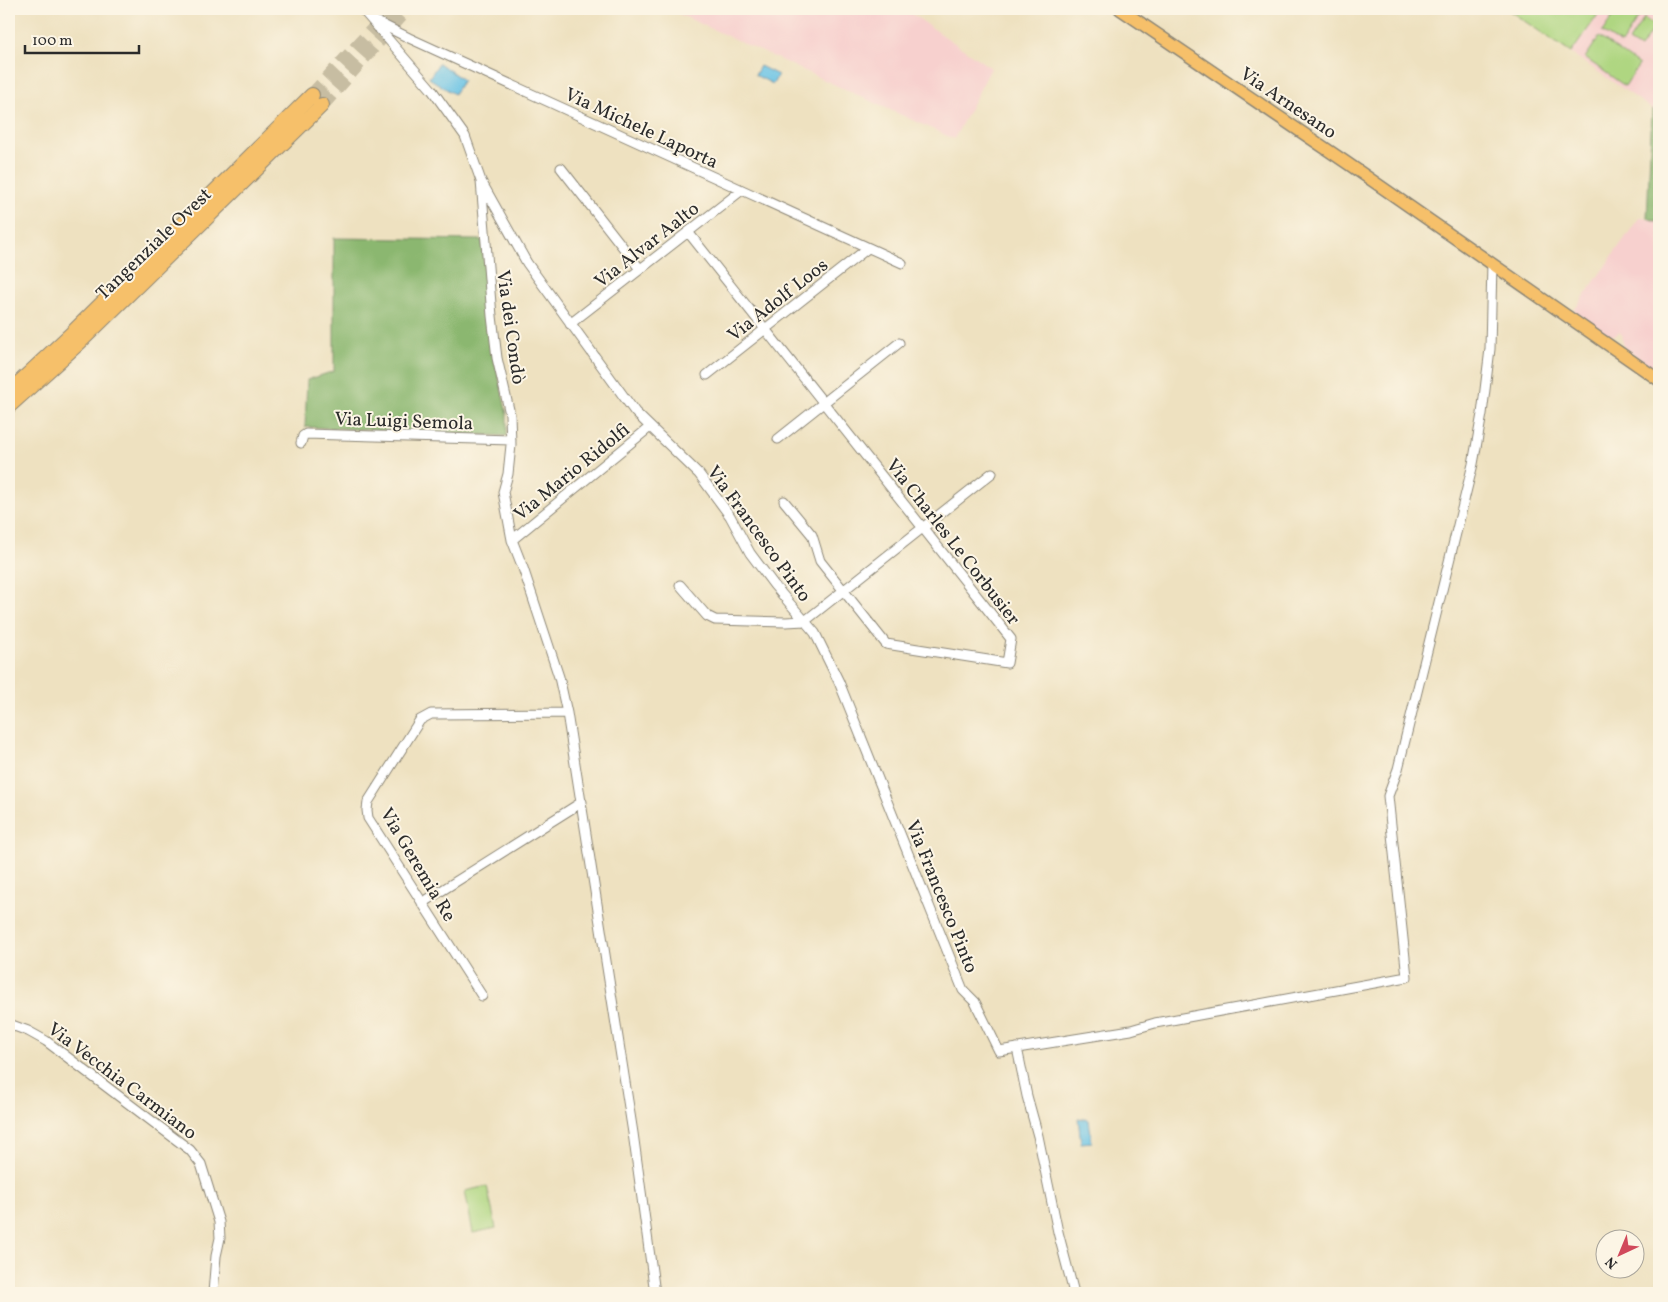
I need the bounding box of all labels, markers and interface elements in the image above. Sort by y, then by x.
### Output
scale bar [25,22,139,54]
text: 100 m [32,31,72,52]
street label: Via Arnesano [1234,62,1341,146]
street label: Via Michele Laporta [560,82,722,176]
street label: Tangenziale Ovest [91,182,218,306]
street label: Via Alvar Aalto [589,196,705,295]
street label: Via Adolf Loos [722,253,834,348]
street label: Via dei Condò [489,269,531,386]
street label: Via Luigi Semola [334,407,474,437]
street label: Via Mario Ridolfi [509,417,636,528]
street label: Via Charles Le Corbusier [879,454,1026,631]
street label: Via Francesco Pinto [700,461,817,608]
street label: Via Geremia Re [373,803,461,927]
street label: Via Francesco Pinto [899,816,984,977]
street label: Via Vecchia Carmiano [42,1017,202,1146]
north arrow [1596,1230,1646,1280]
text: N [1602,1252,1622,1273]

